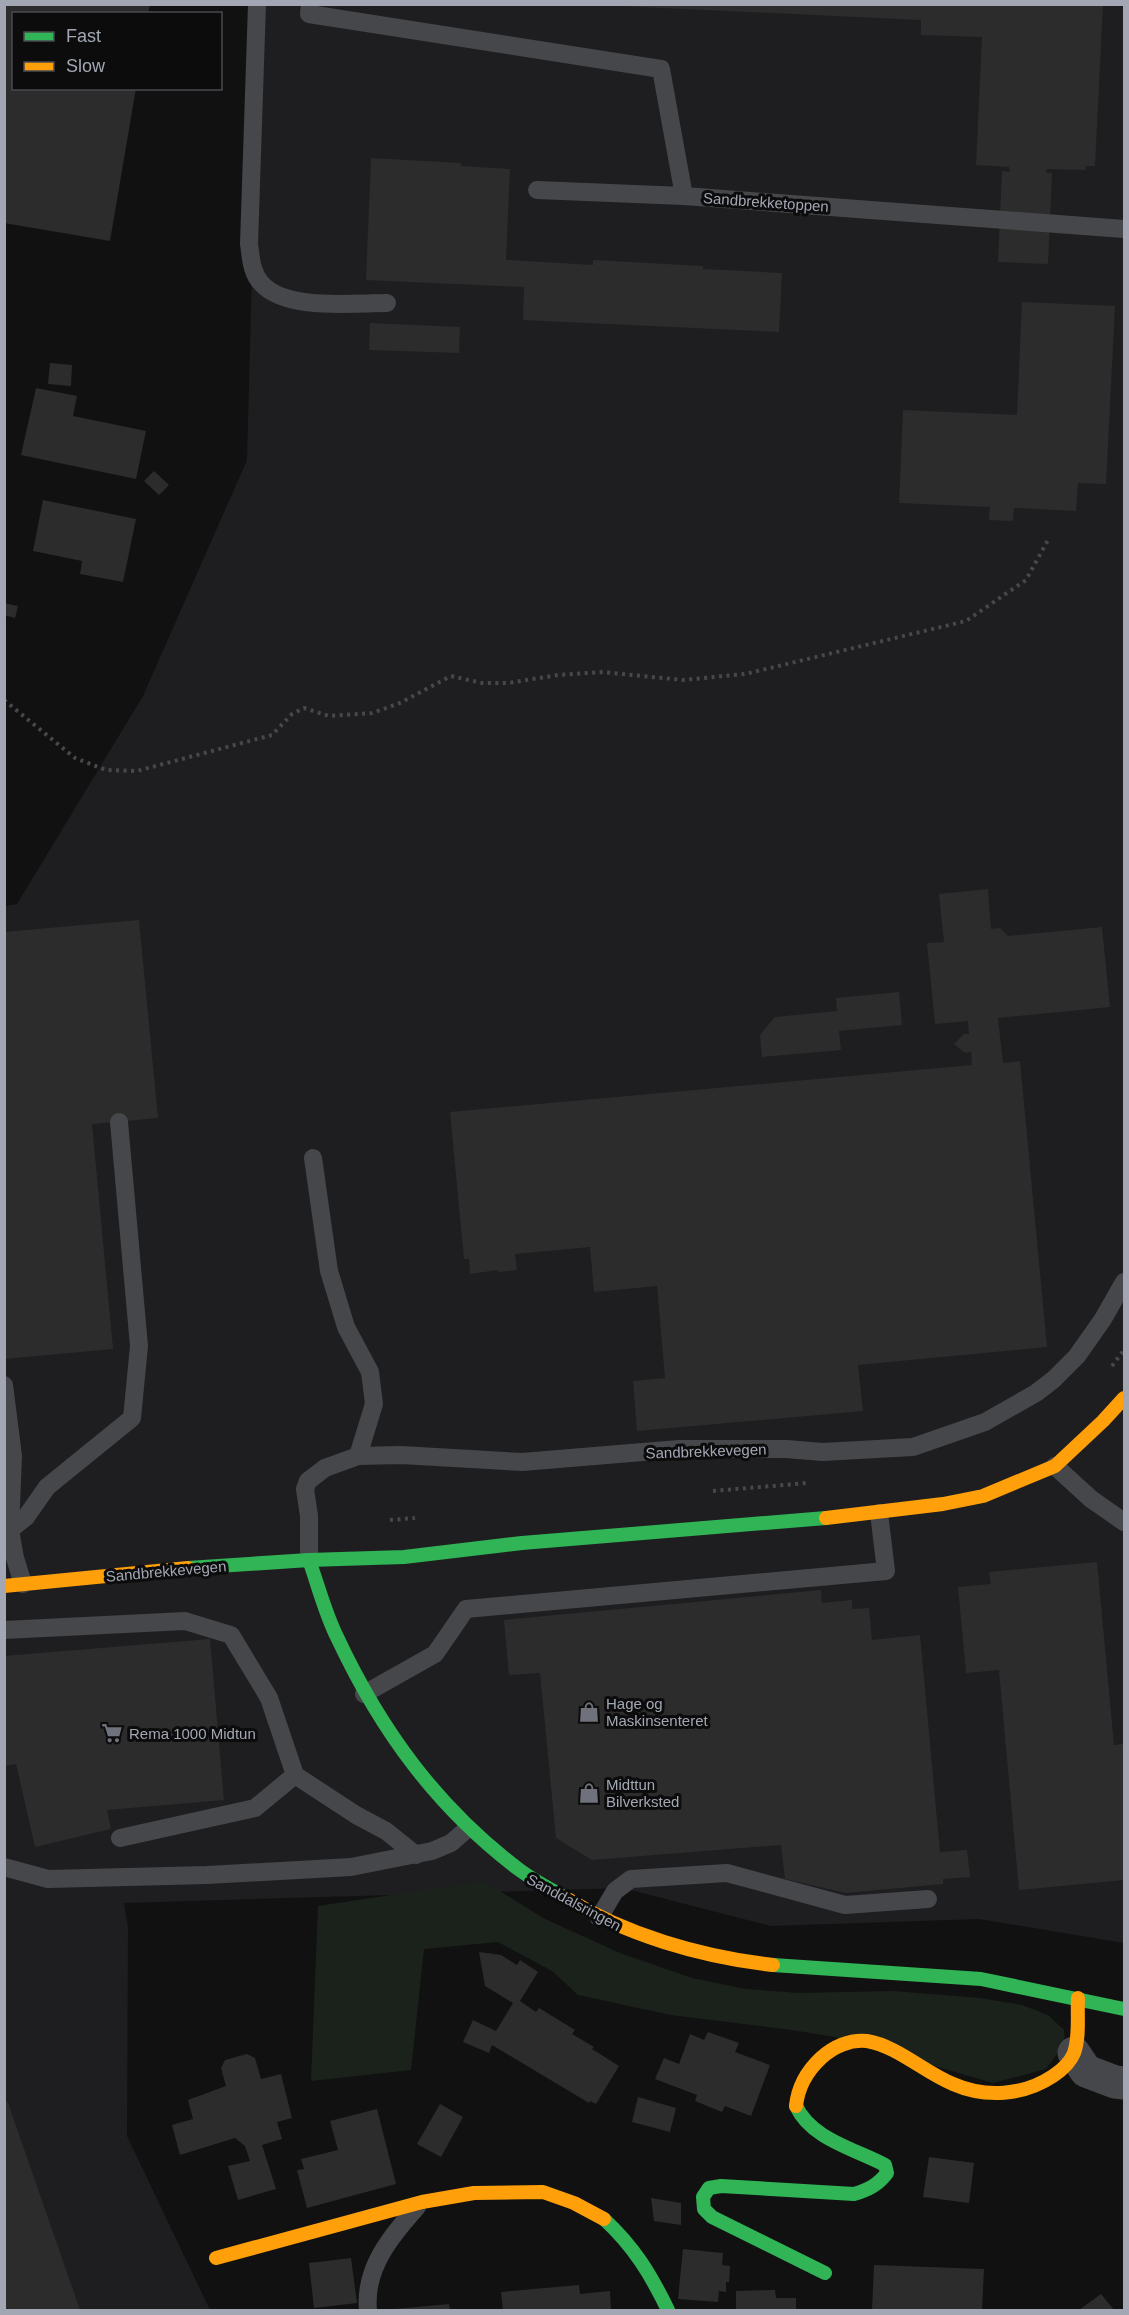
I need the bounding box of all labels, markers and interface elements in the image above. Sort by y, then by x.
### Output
legend [12,12,222,90]
text: Fast [66,26,101,46]
text: Slow [66,56,106,76]
street label: Sandbrekketoppen [703,189,829,215]
street label: Sandbrekkevegen [645,1440,767,1462]
street label: Sandbrekkevegen [105,1557,227,1585]
place label: Hage og Maskinsenteret [606,1695,709,1729]
shop icon: Hage og Maskinsenteret [577,1700,601,1724]
supermarket icon: Rema 1000 Midtun [100,1721,124,1745]
place label: Rema 1000 Midtun [129,1725,256,1742]
place label: Midttun Bilverksted [606,1776,679,1810]
shop icon: Midttun Bilverksted [577,1781,601,1805]
street label: Sanddalsringen [524,1870,624,1934]

